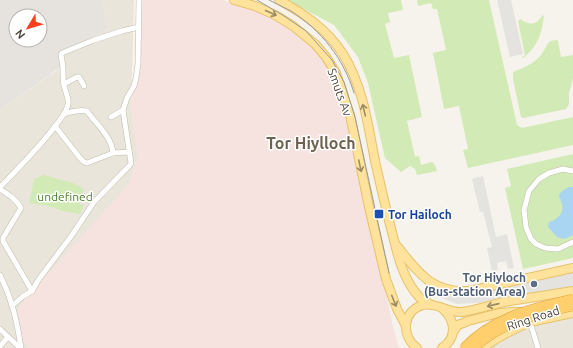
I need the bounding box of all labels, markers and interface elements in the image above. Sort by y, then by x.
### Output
north arrow [8,8,48,48]
one-way arrow [264,10,276,17]
text: N [13,27,27,41]
street label: Smuts Av [325,66,355,118]
one-way arrow [360,104,368,117]
district label: Tor Hiylloch [266,134,356,152]
one-way arrow [357,159,365,172]
park label: undefined [37,190,93,203]
marker: Tor Hailoch [373,208,385,220]
place label: Tor Hailoch [388,208,452,221]
place label: Tor Hiyloch (Bus-station Area) [424,271,526,299]
marker: Tor Hiyloch (Bus-station Area) [529,279,539,289]
one-way arrow [391,295,399,307]
one-way arrow [487,301,500,309]
street label: Ring Road [505,303,561,333]

